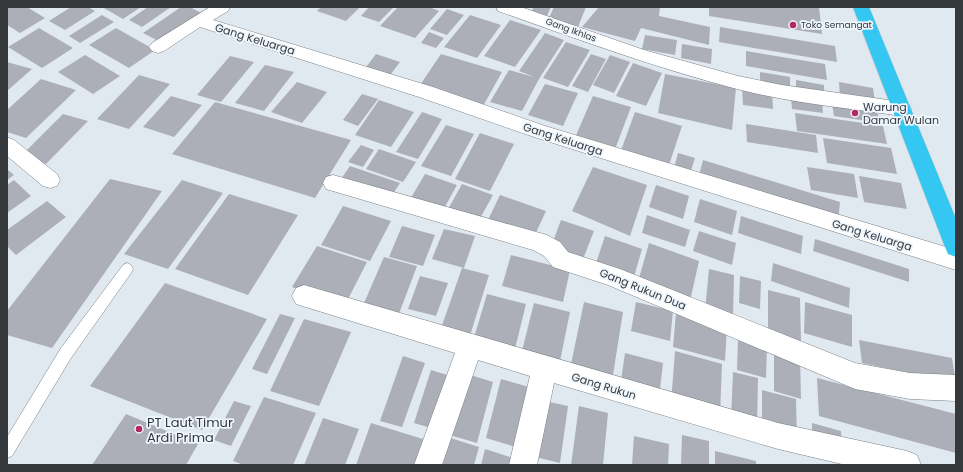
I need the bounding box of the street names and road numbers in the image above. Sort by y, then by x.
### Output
street label: Gang Ikhlas [544,15,598,45]
street label: Gang Keluarga [213,19,297,59]
street label: Gang Keluarga [521,119,605,159]
street label: Gang Keluarga [830,215,914,255]
street label: Gang Rukun Dua [597,264,689,314]
street label: Gang Rukun [570,369,638,403]

